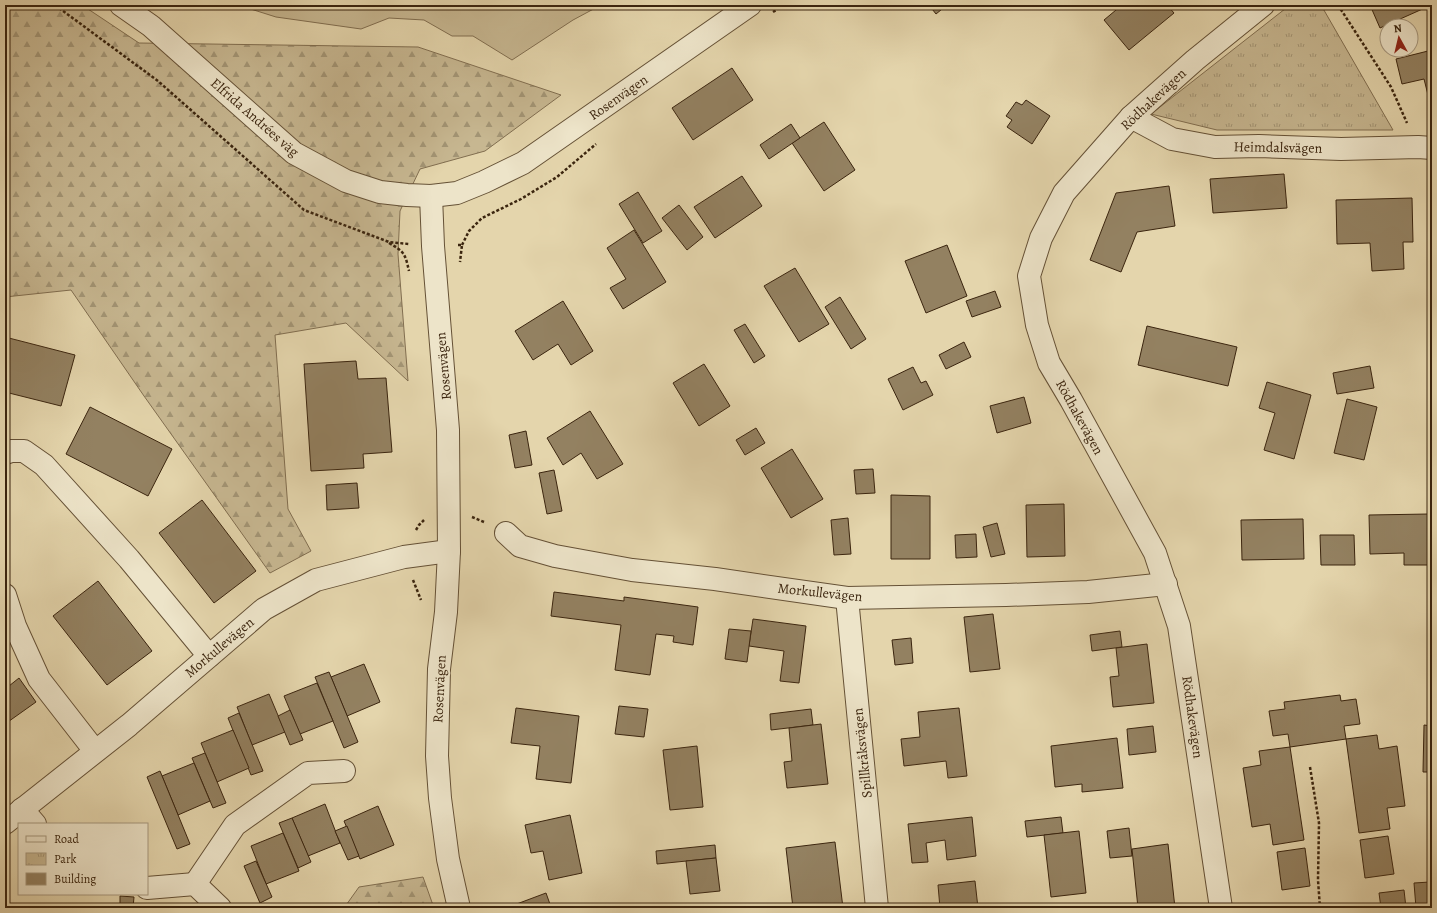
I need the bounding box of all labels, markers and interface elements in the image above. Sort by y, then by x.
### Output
north arrow [1379,18,1419,58]
text: N [1393,21,1403,37]
street label: Rödhakevägen [1116,64,1190,135]
street label: Rosenvägen [585,70,652,125]
street label: Elfrida Andrées väg [206,74,303,161]
street label: Heimdalsvägen [1233,137,1323,158]
street label: Rosenvägen [431,331,456,401]
street label: Rödhakevägen [1051,376,1108,458]
street label: Morkullevägen [777,579,864,606]
street label: Morkullevägen [181,613,258,682]
street label: Rosenvägen [428,654,451,723]
street label: Rödhakevägen [1177,675,1208,760]
street label: Spillkråksvägen [848,707,877,799]
legend [18,823,148,895]
text: Road [54,831,80,847]
text: Park [54,851,77,867]
text: Building [54,871,96,887]

